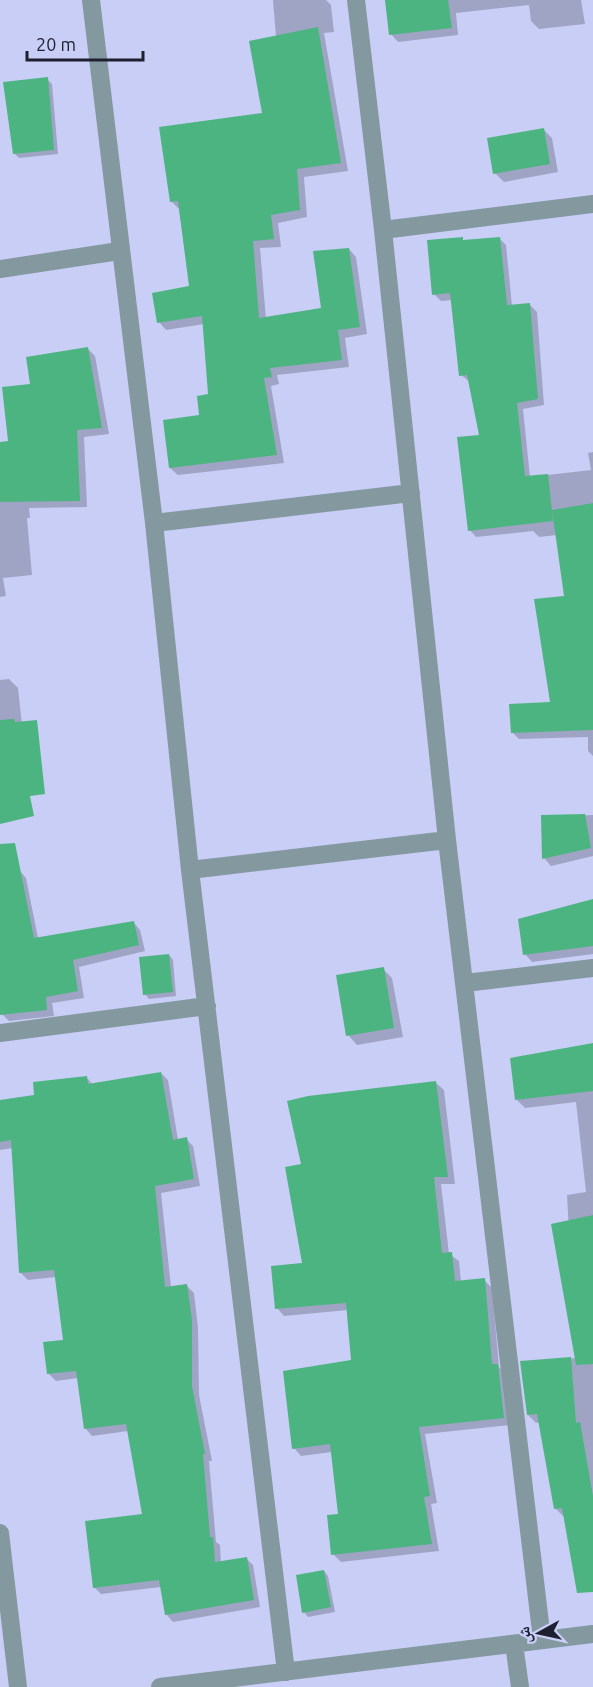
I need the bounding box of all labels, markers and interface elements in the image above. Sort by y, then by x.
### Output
scale bar [27,24,142,62]
text: 20 m [36,34,76,54]
north arrow [509,1603,569,1663]
text: ش [514,1625,535,1645]

